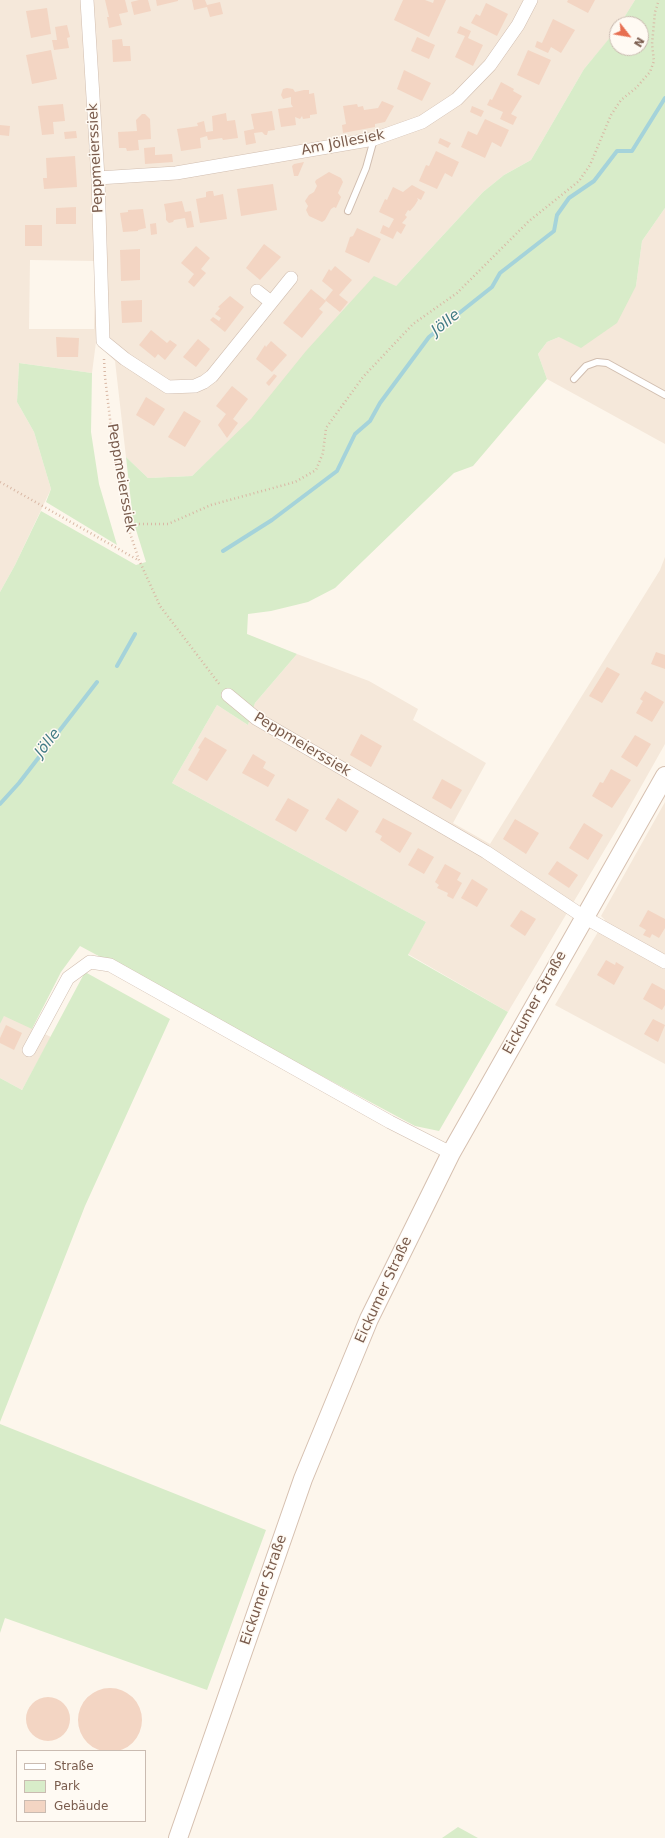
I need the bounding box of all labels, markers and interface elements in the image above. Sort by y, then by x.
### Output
north arrow [609,16,649,56]
text: N [631,35,647,49]
street label: Peppmeierssiek [85,103,107,213]
street label: Am Jöllesiek [300,127,386,159]
water label: Jölle [428,306,464,340]
street label: Peppmeierssiek [103,422,139,534]
street label: Peppmeierssiek [251,709,353,781]
water label: Jölle [31,725,65,761]
street label: Eickumer Straße [500,948,570,1058]
street label: Eickumer Straße [352,1234,416,1346]
street label: Eickumer Straße [237,1533,291,1647]
legend [16,1750,146,1822]
text: Straße [54,1759,94,1773]
text: Park [54,1779,80,1793]
text: Gebäude [54,1799,108,1813]

